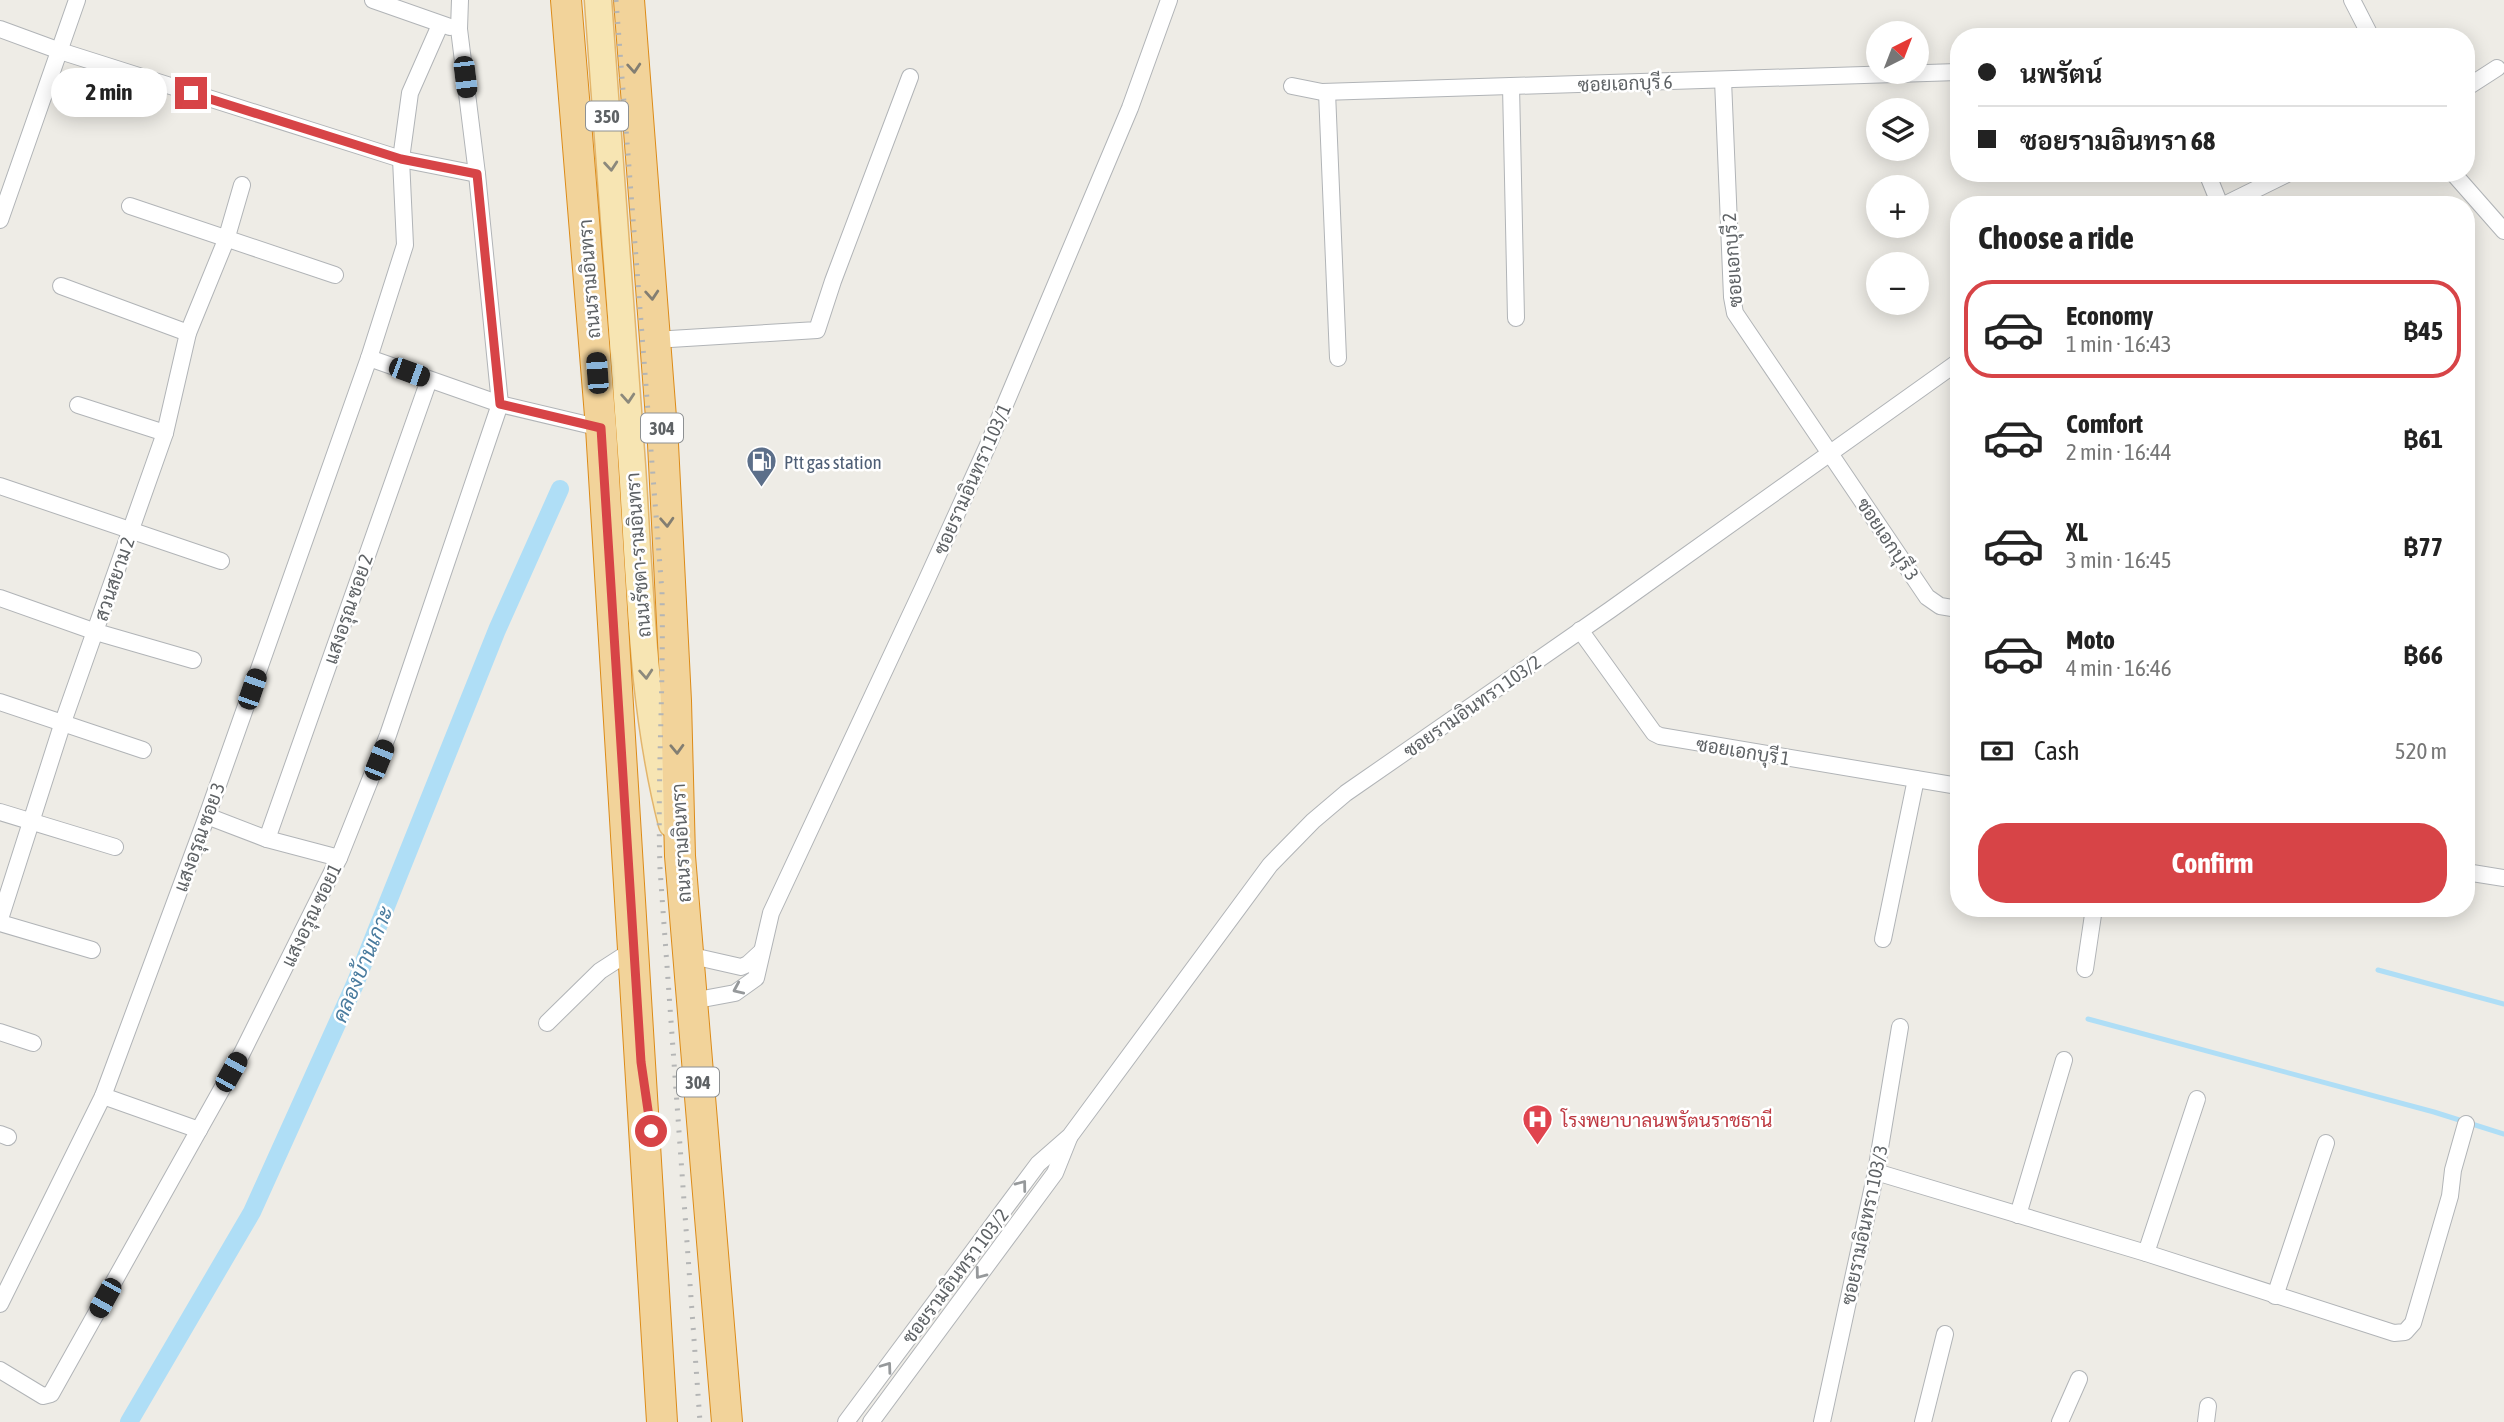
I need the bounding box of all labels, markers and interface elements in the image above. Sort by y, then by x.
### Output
north arrow [1866,21,1928,84]
map controls [1866,21,1929,315]
car [453,55,478,99]
text: นพรัตน์ [2020,59,2102,89]
one-way arrow [626,63,641,74]
callout: 2 min [51,68,166,118]
street label: ซอยเอกบุรี 6 [1577,69,1673,98]
route end [175,77,207,109]
text: 2 min [86,79,132,105]
button: layers [1866,98,1929,161]
road number: 350 [586,102,628,131]
text: ซอยรามอินทรา 68 [2020,126,2215,156]
one-way arrow [603,161,618,172]
button: + [1866,175,1929,238]
street label: ซอยเอกบุรี 2 [1717,212,1748,308]
street label: ถนนรามอินทรา [574,219,604,339]
text: Choose a ride [1978,219,2134,256]
button: − [1866,252,1929,315]
one-way arrow [644,290,659,301]
icon: car [1982,298,2045,361]
text: Economy [2066,301,2153,331]
text: ฿45 [2403,316,2443,346]
text: 1 min · 16:43 [2066,331,2172,357]
car [586,351,609,395]
car [386,355,433,389]
one-way arrow [620,393,635,404]
street label: ซอยรามอินทรา 103/1 [929,400,1015,558]
icon: car [1982,406,2045,469]
text: Comfort [2066,409,2143,439]
road number: 304 [641,414,683,442]
text: ฿61 [2403,424,2443,454]
text: 2 min · 16:44 [2066,439,2172,465]
fuel station icon: Ptt gas station [744,445,778,489]
place label: Ptt gas station [784,451,882,473]
street label: ถนนรัชดา-รามอินทรา [621,472,655,638]
street label: ซอยเอกบุรี 3 [1851,493,1924,586]
icon: car [1982,514,2045,577]
one-way arrow [659,517,674,528]
text: XL [2066,517,2088,547]
text: ฿77 [2403,532,2443,562]
street label: สวนสยาม 2 [89,534,139,624]
text: 3 min · 16:45 [2066,547,2172,573]
street label: แสงอรุณ ซอย 2 [319,551,379,667]
icon: car [1982,622,2045,685]
text: Moto [2066,625,2115,655]
text: ฿66 [2403,640,2443,670]
street label: ซอยรามอินทรา 103/2 [1399,650,1545,762]
text: 4 min · 16:46 [2066,655,2172,681]
car [236,666,269,712]
one-way arrow [638,669,653,680]
street label: ซอยเอกบุรี 1 [1694,732,1792,771]
icon: cash [1978,732,2016,770]
text: Cash [2034,736,2080,766]
car [362,737,397,783]
text: 520 m [2395,738,2447,764]
one-way arrow [670,744,685,755]
street label: แสงอรุณ ซอย 3 [169,779,231,895]
street label: ถนนรามอินทรา [667,783,695,903]
button: Confirm [1978,823,2447,903]
street label: แสงอรุณ ซอย1 [277,860,347,971]
water label: คลองบ้านเกาะ [327,902,398,1026]
one-way arrow [733,981,745,995]
car [212,1049,251,1095]
road number: 304 [677,1068,719,1097]
hospital icon: โรงพยาบาลนพรัตนราชธานี [1521,1103,1555,1147]
place label: โรงพยาบาลนพรัตนราชธานี [1560,1108,1772,1131]
route start [635,1115,667,1147]
street label: ซอยรามอินทรา 103/3 [1836,1143,1892,1307]
one-way arrow [1014,1180,1027,1192]
street label: ซอยรามอินทรา 103/2 [897,1204,1013,1348]
one-way arrow [975,1266,988,1279]
car [86,1275,125,1321]
one-way arrow [878,1362,891,1375]

